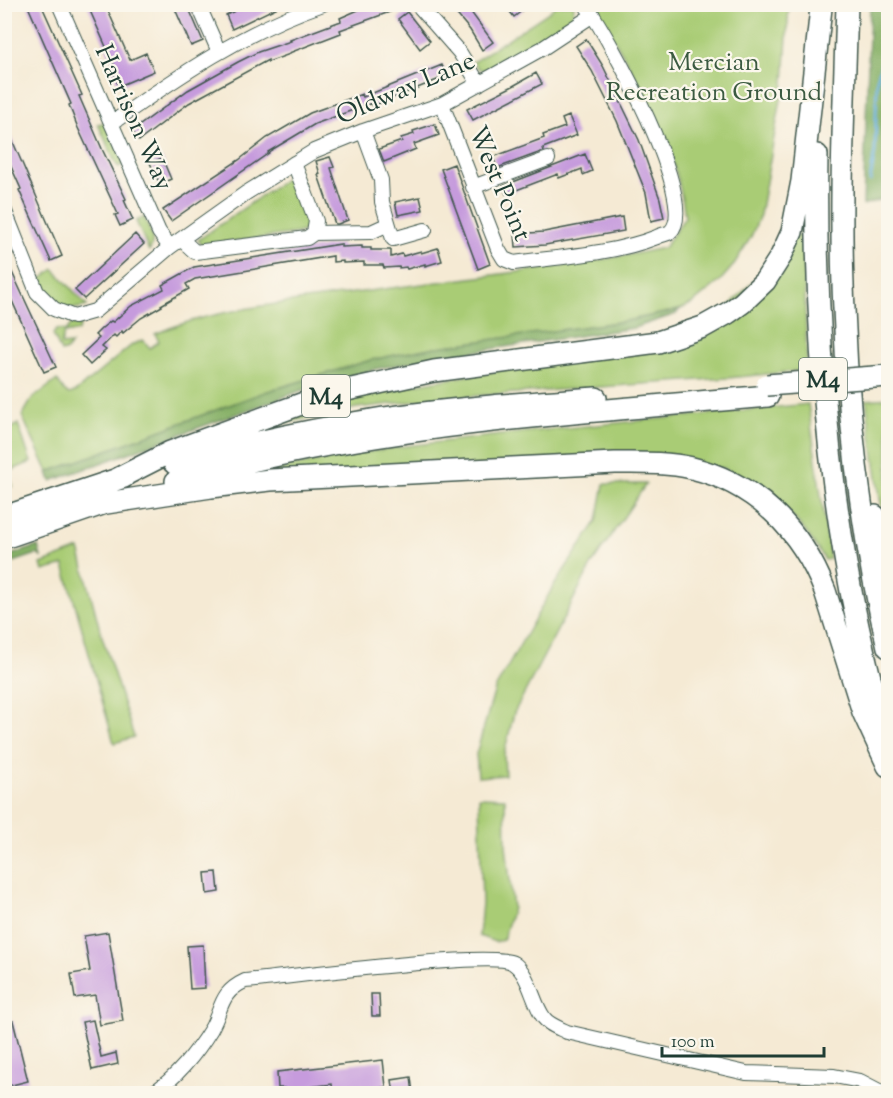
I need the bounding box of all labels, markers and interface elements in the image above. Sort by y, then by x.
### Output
street label: Harrison Way [84,39,181,197]
street label: Oldway Lane [331,43,481,135]
park label: Mercian Recreation Ground [606,45,823,112]
street label: West Point [458,120,540,248]
road number: M4 [799,358,847,400]
road number: M4 [302,375,350,417]
scale bar [662,1020,824,1058]
text: 100 m [671,1030,715,1056]

